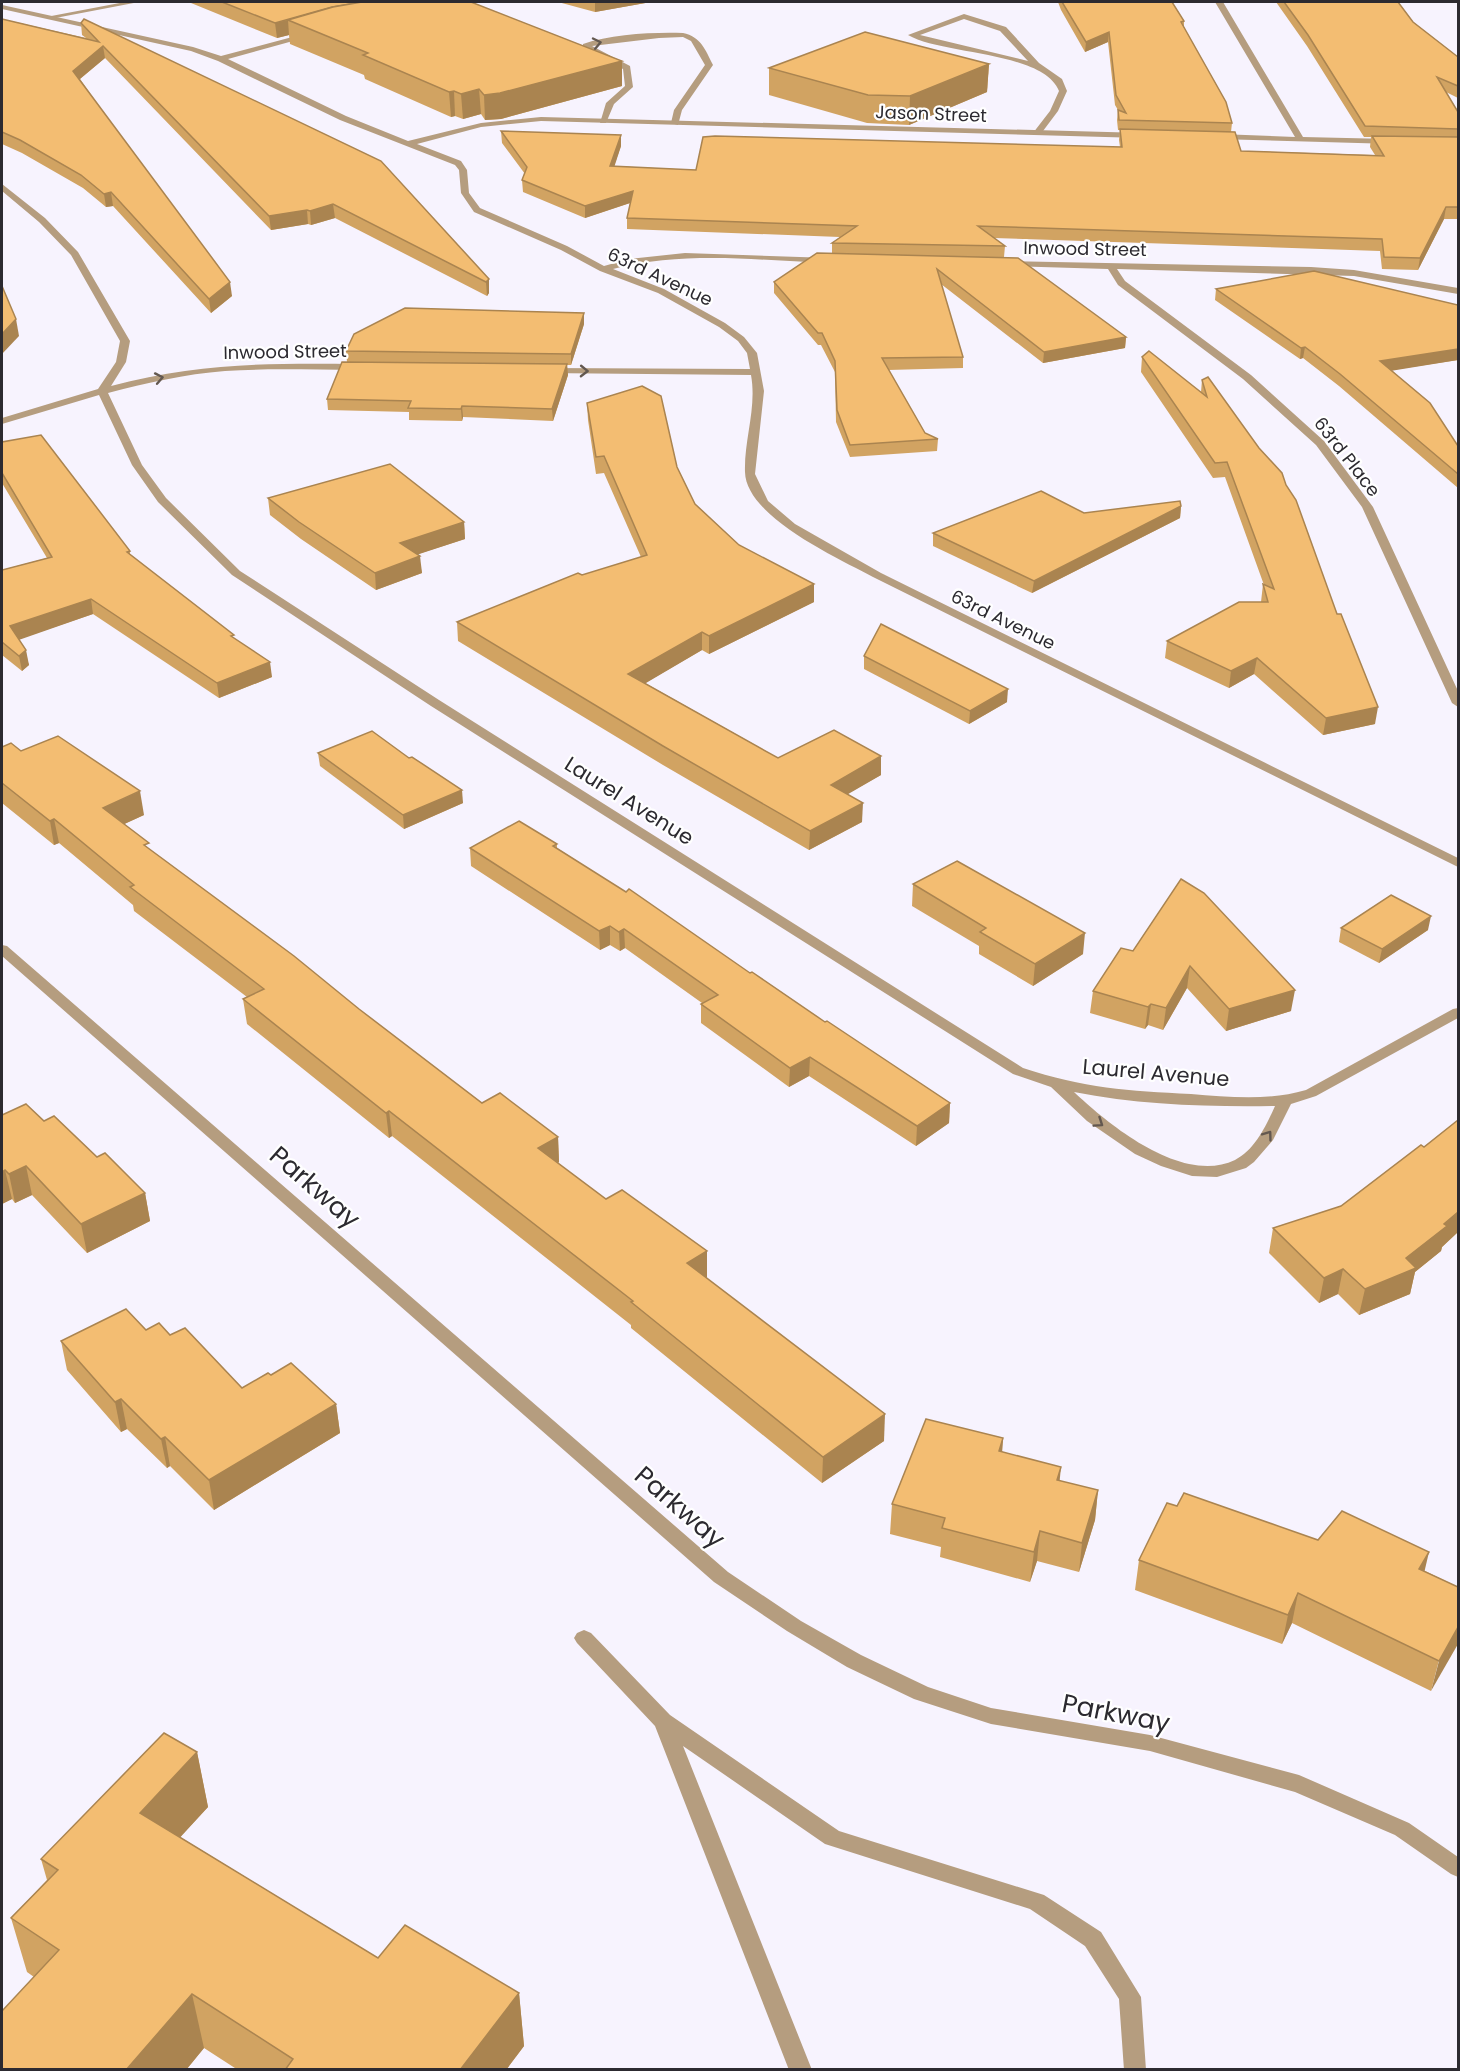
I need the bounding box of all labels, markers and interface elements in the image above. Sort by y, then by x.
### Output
one-way arrow [592,37,602,50]
street label: Jason Street [875,99,987,128]
street label: Inwood Street [1023,235,1147,262]
street label: 63rd Avenue [604,241,717,312]
street label: Inwood Street [223,338,347,365]
one-way arrow [580,365,589,378]
one-way arrow [154,372,164,385]
street label: 63rd Place [1308,412,1386,502]
street label: 63rd Avenue [947,583,1060,656]
street label: Laurel Avenue [559,749,699,852]
street label: Laurel Avenue [1081,1052,1231,1093]
one-way arrow [1093,1116,1104,1127]
one-way arrow [1261,1130,1272,1141]
street label: Parkway [262,1138,368,1237]
street label: Parkway [627,1458,733,1557]
street label: Parkway [1059,1685,1173,1741]

